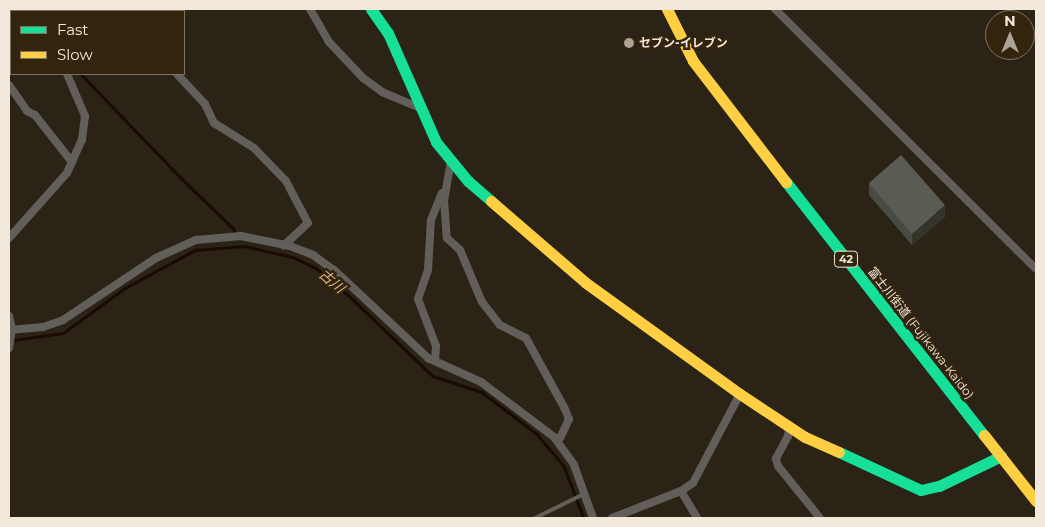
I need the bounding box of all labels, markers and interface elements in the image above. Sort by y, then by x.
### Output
legend [10,10,185,75]
north arrow [985,10,1035,60]
text: N [1004,12,1016,30]
text: Fast [57,20,88,39]
place label: セブン-イレブン [639,36,728,50]
marker: セブン-イレブン [623,37,635,49]
text: Slow [57,45,93,64]
road number: 42 [834,250,858,268]
street label: 富士川街道 (Fujikawa-Kaido) [865,264,977,402]
water label: 古川 [316,266,348,296]

